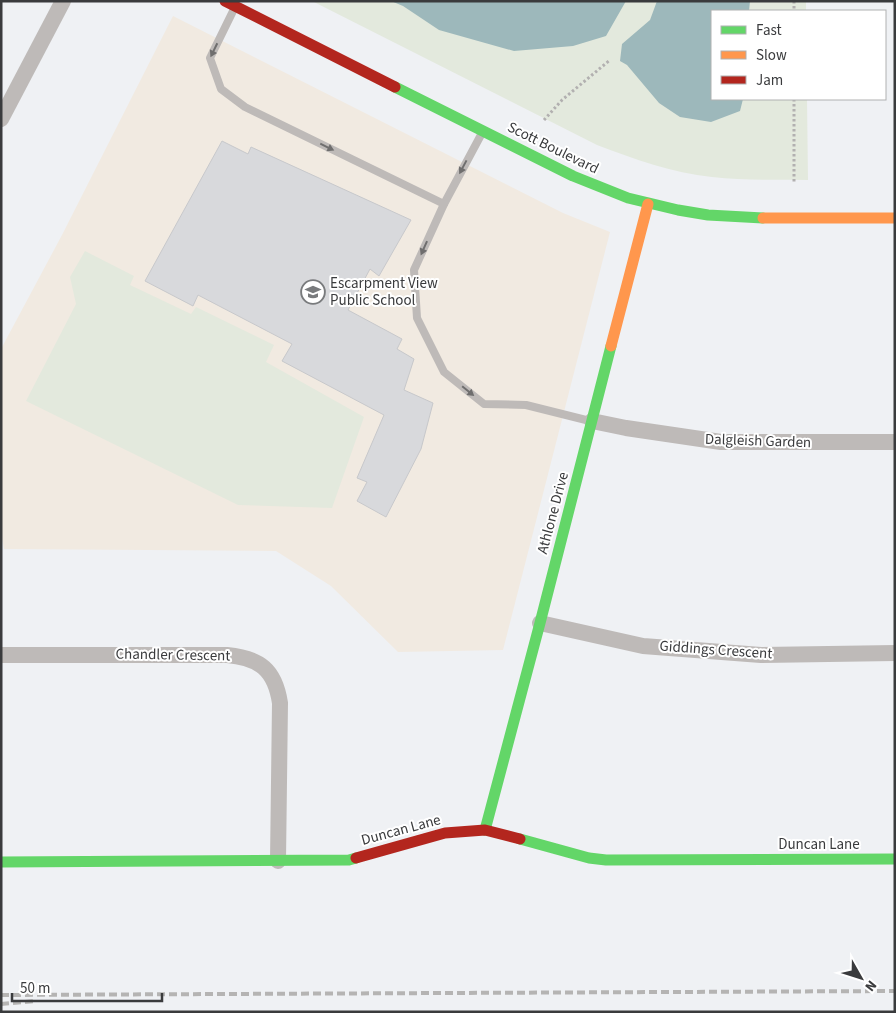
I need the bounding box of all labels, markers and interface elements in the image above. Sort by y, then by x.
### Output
legend [711,10,886,100]
text: Fast [756,20,782,41]
one-way arrow [210,43,218,57]
text: Slow [756,45,787,66]
text: Jam [756,70,783,91]
street label: Scott Boulevard [504,117,602,179]
one-way arrow [320,143,334,151]
one-way arrow [459,160,467,175]
one-way arrow [420,241,428,255]
place label: Escarpment View Public School [330,273,438,311]
school or university icon: Escarpment View Public School [300,279,326,305]
one-way arrow [461,386,474,397]
street label: Dalgleish Garden [704,429,812,453]
street label: Athlone Drive [532,470,574,556]
street label: Giddings Crescent [659,636,773,664]
street label: Chandler Crescent [115,643,231,667]
street label: Duncan Lane [359,809,443,851]
street label: Duncan Lane [778,834,860,855]
north arrow [836,953,886,1003]
scale bar [12,970,162,1002]
text: N [860,976,881,995]
text: 50 m [20,978,50,999]

